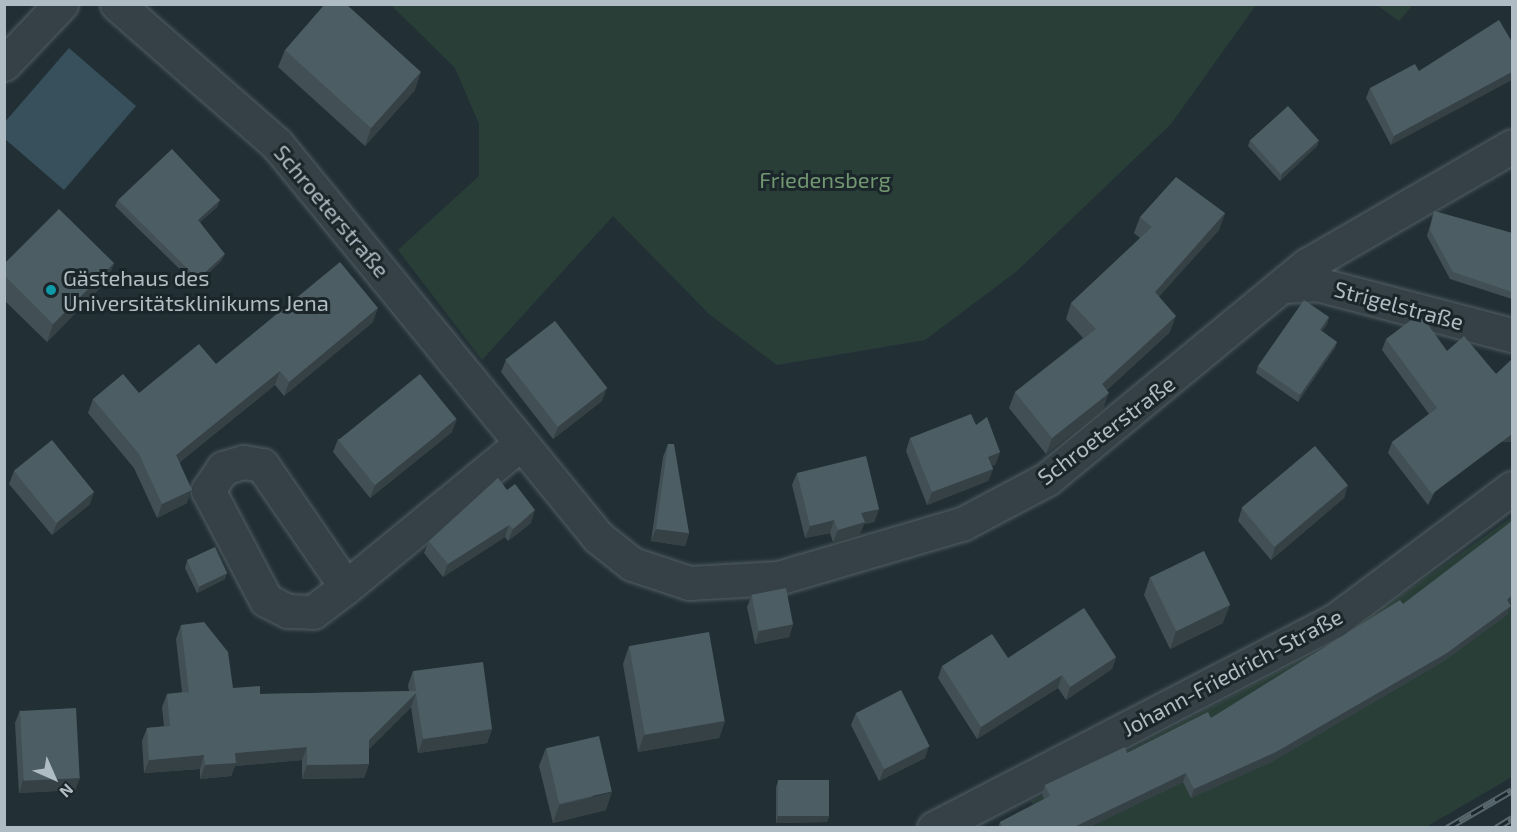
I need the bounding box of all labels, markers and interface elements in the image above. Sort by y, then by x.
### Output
street label: Schroeterstraße [269,139,395,283]
park label: Friedensberg [759,167,891,193]
place label: Gästehaus des Universitätsklinikums Jena [63,264,329,316]
street label: Strigelstraße [1332,275,1466,335]
marker: Gästehaus des Universitätsklinikums Jena [44,283,58,297]
street label: Schroeterstraße [1032,370,1180,490]
street label: Johann-Friedrich-Straße [1117,603,1347,741]
north arrow [24,748,84,808]
text: N [56,780,78,802]

